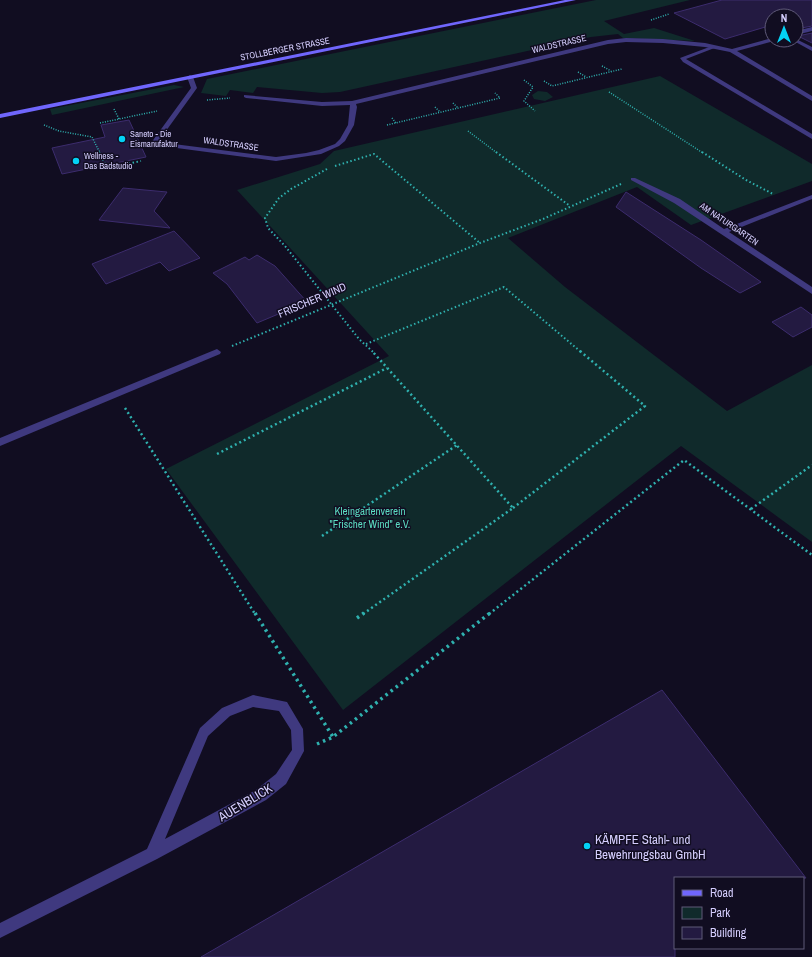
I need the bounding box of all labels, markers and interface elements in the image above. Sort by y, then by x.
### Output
north arrow [764,8,804,48]
text: N [781,11,787,25]
street label: WALDSTRASSE [531,32,587,56]
street label: STOLLBERGER STRASSE [239,34,331,64]
place label: Saneto - Die Eismanufaktur [130,128,178,150]
marker: Saneto - Die Eismanufaktur [117,134,127,144]
street label: WALDSTRASSE [203,134,259,154]
place label: Wellness - Das Badstudio [84,150,132,172]
marker: Wellness - Das Badstudio [71,156,81,166]
street label: AM NATURGARTEN [696,199,761,248]
street label: FRISCHER WIND [276,279,348,321]
park label: Kleingartenverein "Frischer Wind" e.V. [330,504,410,531]
street label: AUENBLICK [214,780,276,826]
place label: KÄMPFE Stahl- und Bewehrungsbau GmbH [595,831,706,863]
marker: KÄMPFE Stahl- und Bewehrungsbau GmbH [582,841,592,851]
legend [674,877,804,949]
text: Road [710,885,734,901]
text: Park [710,905,730,921]
text: Building [710,925,747,941]

